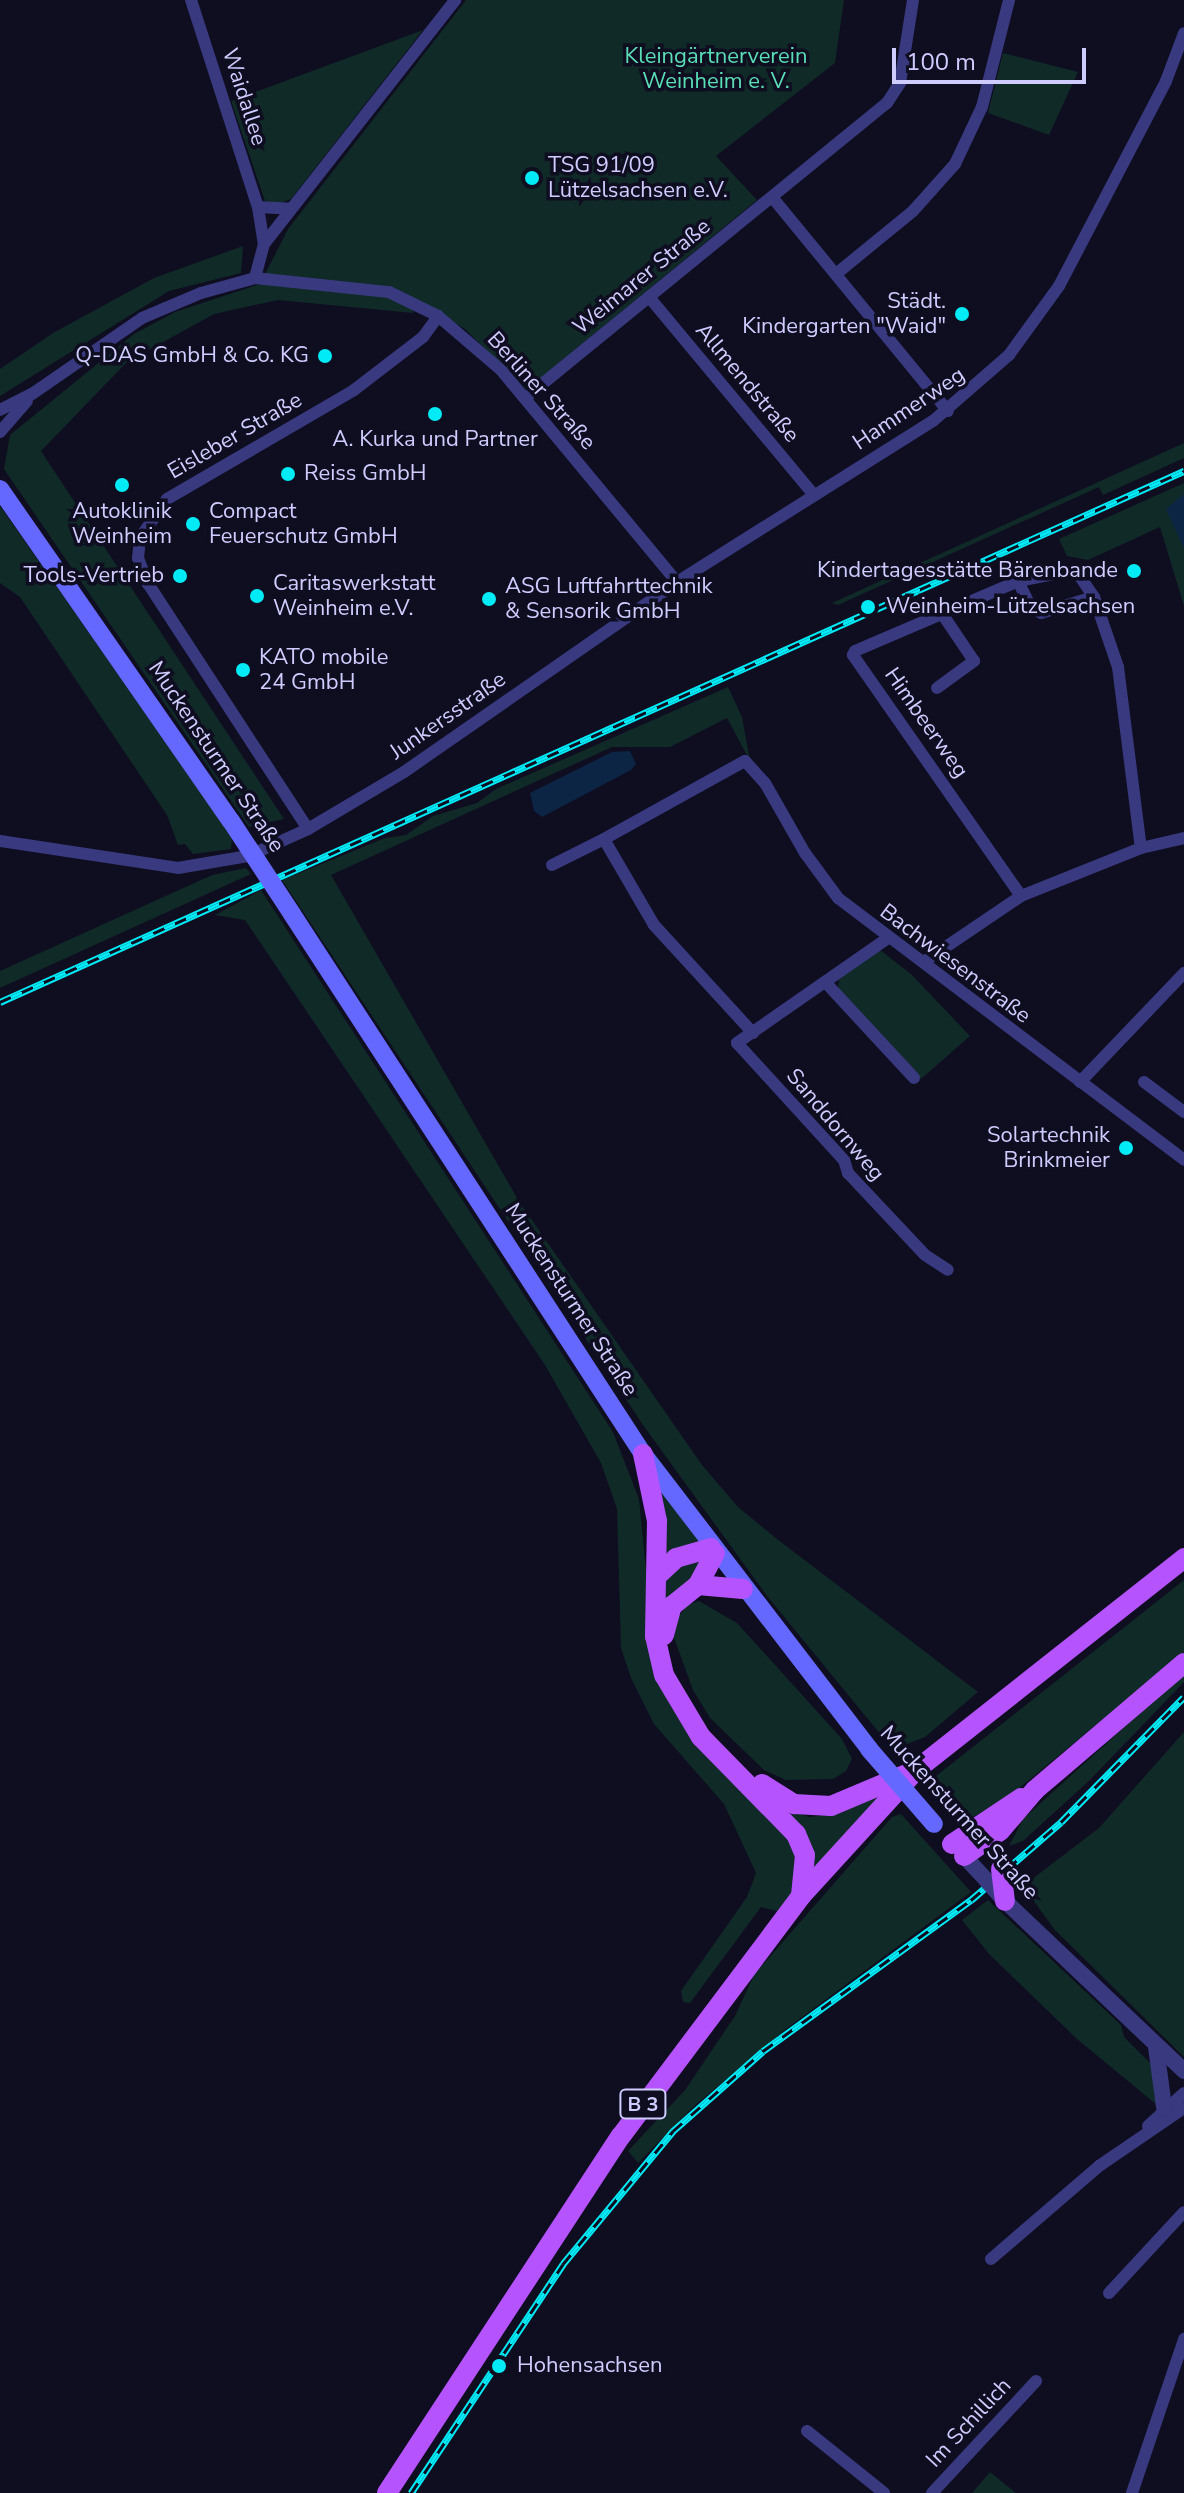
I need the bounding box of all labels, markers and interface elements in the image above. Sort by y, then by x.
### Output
scale bar [896,32,1090,82]
park label: Kleingärtnerverein Weinheim e. V. [625,43,807,94]
street label: Waidallee [216,45,272,149]
text: 100 m [906,46,976,78]
place label: TSG 91/09 Lützelsachsen e.V. [548,152,728,204]
marker: TSG 91/09 Lützelsachsen e.V. [523,169,541,187]
street label: Weimarer Straße [568,214,716,340]
place label: Städt. Kindergarten "Waid" [742,288,946,340]
marker: Städt. Kindergarten "Waid" [953,305,971,323]
street label: Allmendstraße [689,318,805,448]
street label: Berliner Straße [481,327,601,455]
place label: Q-DAS GmbH & Co. KG [75,343,309,369]
marker: Q-DAS GmbH & Co. KG [316,347,334,365]
street label: Hammerweg [848,362,970,456]
street label: Eisleber Straße [163,387,307,485]
marker: A. Kurka und Partner [426,405,444,423]
place label: A. Kurka und Partner [332,427,538,453]
place label: Reiss GmbH [304,461,426,487]
marker: Reiss GmbH [279,465,297,483]
marker: Autoklinik Weinheim [113,476,131,494]
place label: Autoklinik Weinheim [72,498,172,550]
place label: Compact Feuerschutz GmbH [209,498,398,550]
marker: Compact Feuerschutz GmbH [184,515,202,533]
place label: Kindertagesstätte Bärenbande [817,558,1118,584]
marker: Kindertagesstätte Bärenbande [1125,562,1143,580]
place label: Tools-Vertrieb [23,563,164,589]
marker: Tools-Vertrieb [171,567,189,585]
place label: Caritaswerkstatt Weinheim e.V. [273,570,435,622]
place label: ASG Luftfahrttechnik & Sensorik GmbH [505,573,712,624]
marker: Caritaswerkstatt Weinheim e.V. [248,587,266,605]
marker: ASG Luftfahrttechnik & Sensorik GmbH [480,590,498,608]
place label: Weinheim-Lützelsachsen [886,594,1135,620]
marker: Weinheim-Lützelsachsen [857,596,879,618]
place label: KATO mobile 24 GmbH [259,644,388,696]
street label: Muckensturmer Straße [142,657,290,857]
marker: KATO mobile 24 GmbH [234,661,252,679]
street label: Himbeerweg [878,663,974,783]
street label: Junkersstraße [385,666,511,766]
street label: Bachwiesenstraße [874,899,1036,1029]
street label: Sanddornweg [780,1063,890,1187]
place label: Solartechnik Brinkmeier [987,1122,1110,1174]
marker: Solartechnik Brinkmeier [1117,1139,1135,1157]
street label: Muckensturmer Straße [499,1199,643,1401]
street label: Muckensturmer Straße [874,1721,1044,1905]
road number: B 3 [619,2088,667,2120]
place label: Hohensachsen [517,2353,662,2379]
marker: Hohensachsen [488,2355,510,2377]
street label: Im Schillich [921,2373,1017,2473]

